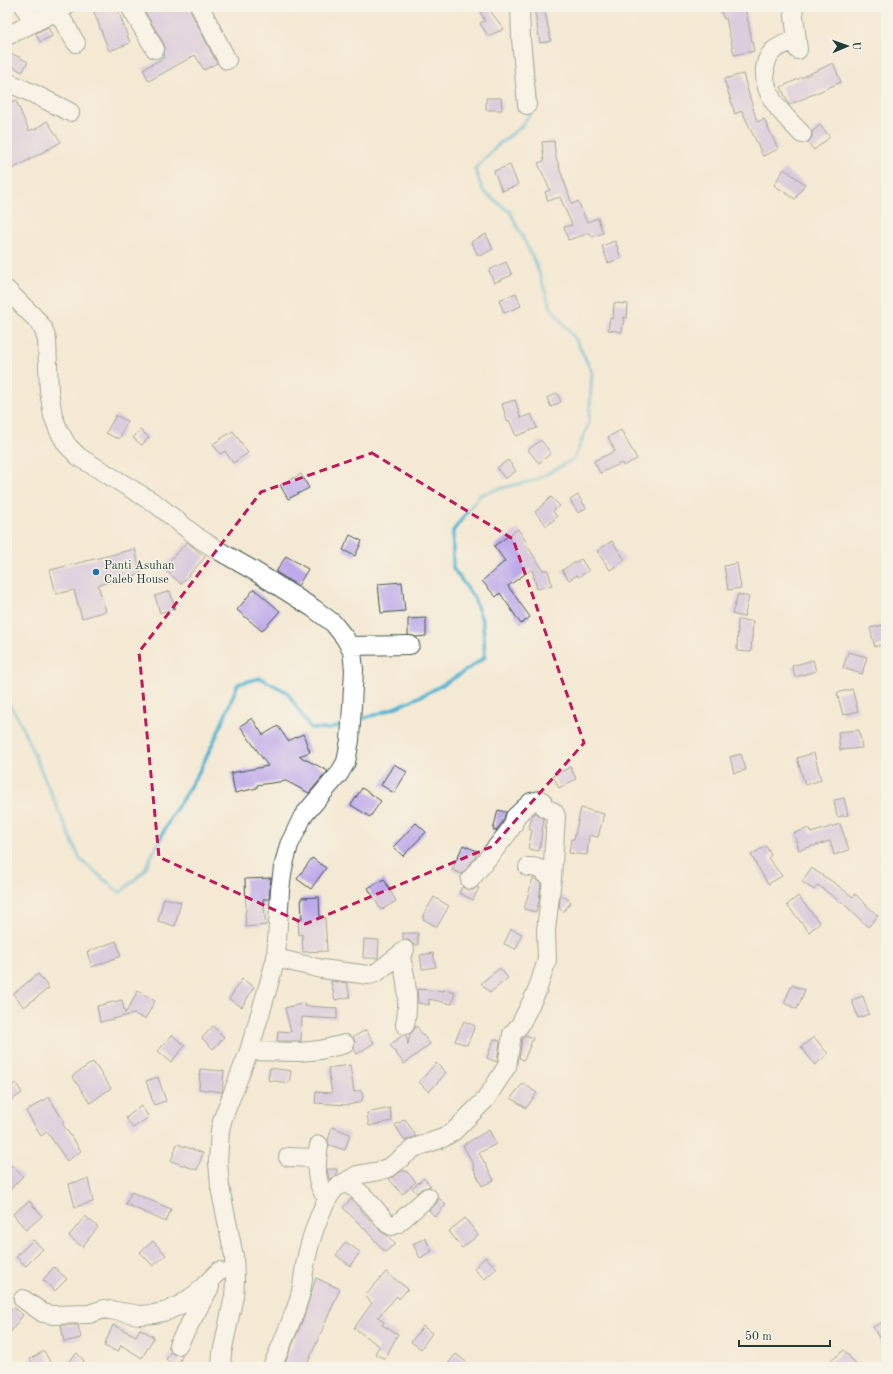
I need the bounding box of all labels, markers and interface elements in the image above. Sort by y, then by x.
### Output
north arrow [827,26,867,66]
text: U [850,41,861,51]
place label: Panti Asuhan Caleb House [104,560,175,586]
marker: Panti Asuhan Caleb House [91,567,101,577]
scale bar [739,1322,830,1348]
text: 50 m [745,1330,772,1343]

